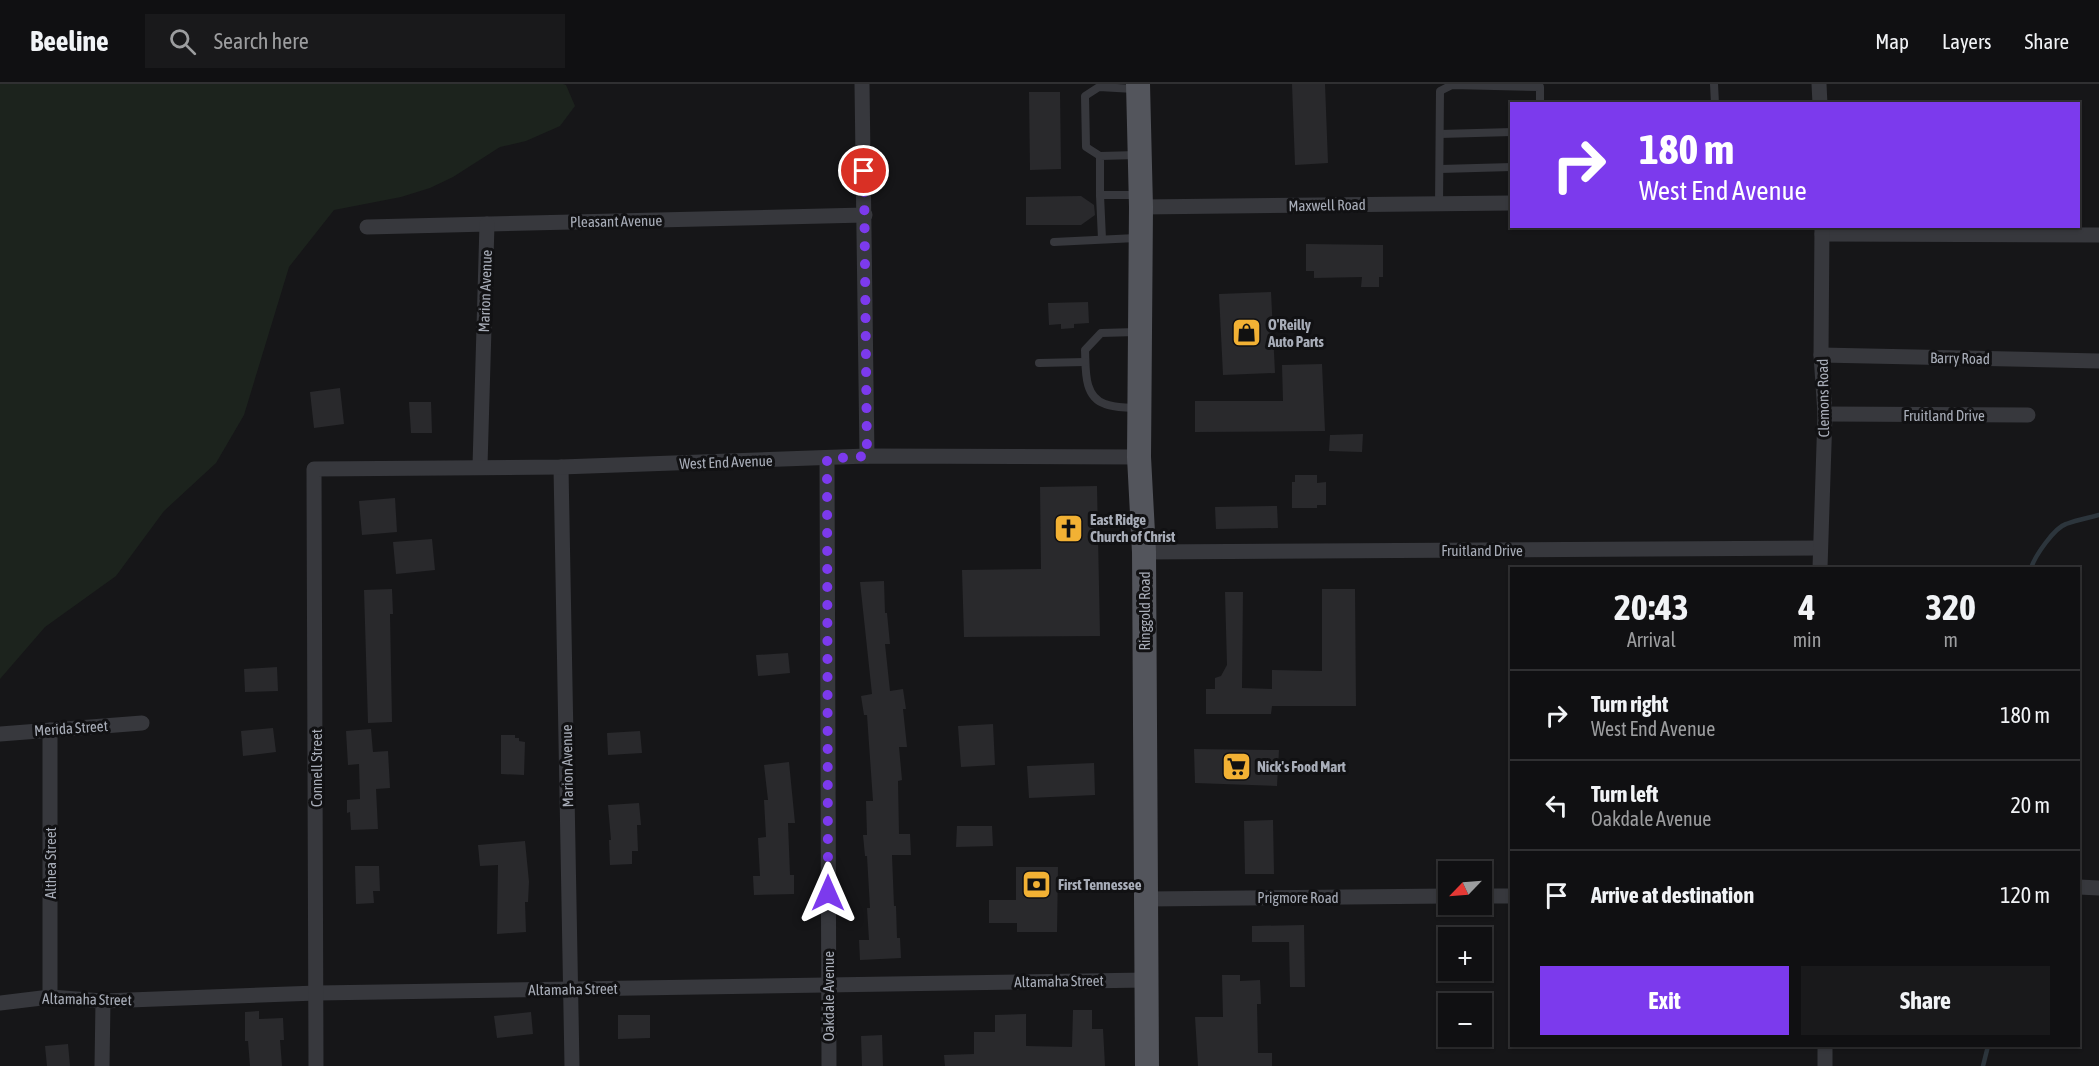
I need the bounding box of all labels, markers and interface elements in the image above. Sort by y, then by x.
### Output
search box [145,14,565,68]
text: Beeline [30,25,109,57]
icon: search [166,25,199,58]
text: Search here [214,28,309,54]
text: Map [1875,29,1909,53]
text: Layers [1942,29,1992,53]
text: Share [2025,29,2069,53]
text: 180 m [1639,125,1734,173]
icon: right [1540,126,1618,204]
pin [838,145,889,196]
icon: arrive [847,154,880,187]
text: West End Avenue [1639,175,1807,206]
street label: Maxwell Road [1288,196,1366,214]
street label: Pleasant Avenue [570,212,663,230]
street label: Marion Avenue [475,249,495,333]
place label: O'Reilly Auto Parts [1267,316,1324,350]
shop icon: O'Reilly Auto Parts [1231,317,1263,349]
street label: Barry Road [1930,349,1990,367]
street label: Clemons Road [1814,359,1832,437]
street label: Fruitland Drive [1903,407,1985,424]
street label: West End Avenue [679,452,773,472]
place label: East Ridge Church of Christ [1090,511,1176,545]
church icon: East Ridge Church of Christ [1053,512,1085,544]
street label: Fruitland Drive [1441,542,1523,559]
street label: Ringgold Road [1136,571,1153,651]
text: 20:43 [1614,586,1689,628]
text: 4 [1799,586,1815,628]
text: 320 [1925,586,1976,628]
text: Arrival [1627,628,1676,651]
text: min [1793,628,1821,651]
text: m [1943,628,1958,651]
text: Turn right [1591,691,1668,717]
icon: right [1540,699,1573,732]
text: 180 m [2000,702,2050,728]
street label: Merida Street [34,717,108,739]
text: West End Avenue [1591,717,1715,740]
street label: Marion Avenue [558,724,576,808]
street label: Connell Street [308,729,325,807]
supermarket icon: Nick's Food Mart [1220,750,1252,782]
place label: Nick's Food Mart [1257,758,1347,775]
text: Turn left [1591,781,1658,807]
icon: left [1540,789,1573,822]
text: 20 m [2010,792,2050,818]
text: Oakdale Avenue [1591,807,1711,830]
street label: Althea Street [42,827,59,899]
position arrow [796,861,860,925]
north arrow [1438,861,1492,915]
map controls [1438,861,1492,1047]
bank icon: First Tennessee [1021,868,1053,900]
place label: First Tennessee [1058,876,1142,893]
icon: arrive [1540,879,1573,912]
text: Arrive at destination [1591,882,1754,908]
text: 120 m [2000,882,2050,908]
street label: Prigmore Road [1257,889,1339,906]
button: + [1438,927,1492,981]
street label: Oakdale Avenue [820,951,837,1041]
button: Exit [1540,966,1789,1035]
button: Share [1801,966,2050,1035]
street label: Altamaha Street [1014,972,1104,990]
street label: Altamaha Street [528,980,618,998]
street label: Altamaha Street [42,990,132,1008]
button: − [1438,993,1492,1047]

